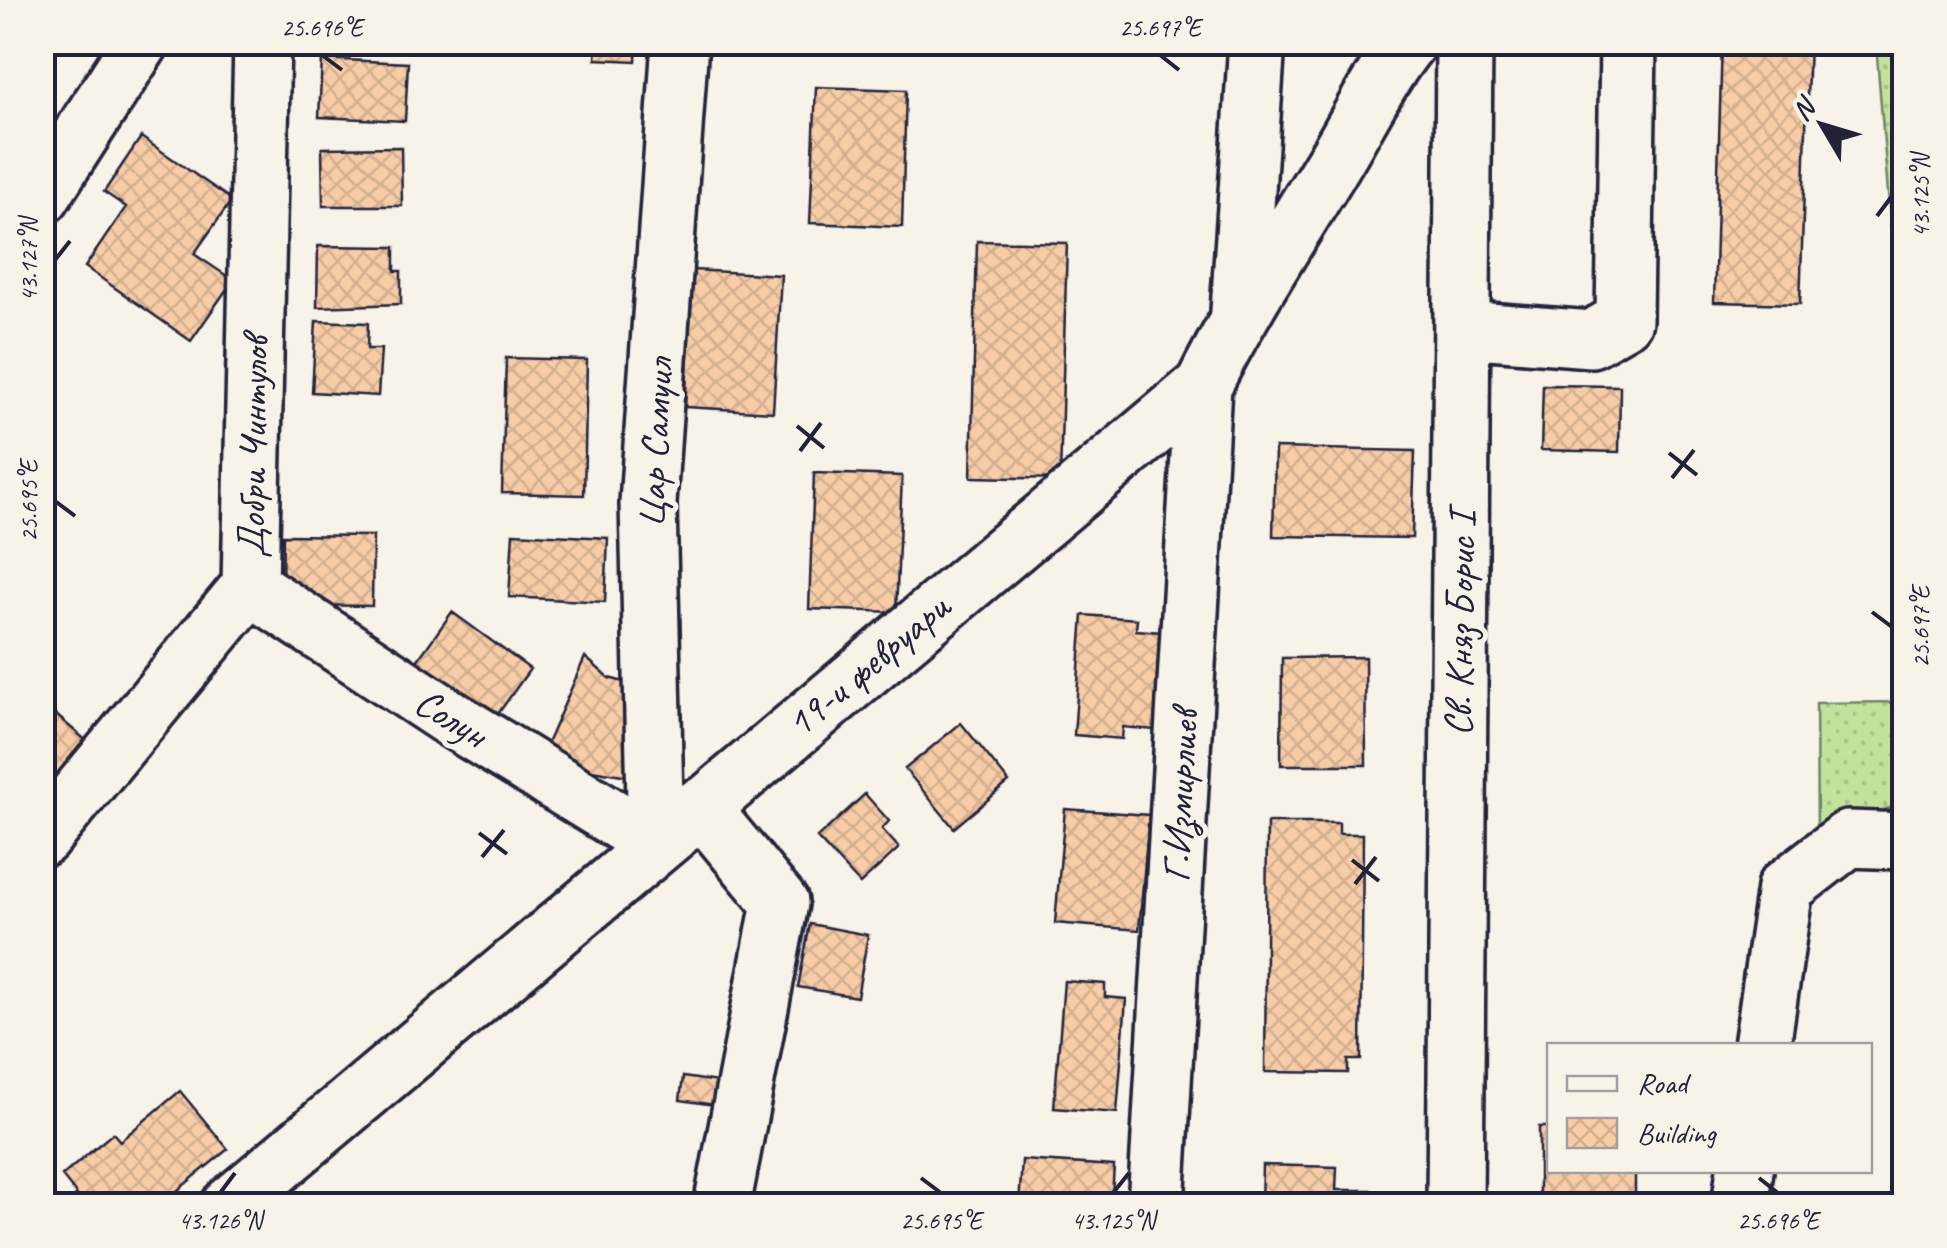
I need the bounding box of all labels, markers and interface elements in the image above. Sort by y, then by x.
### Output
text: 25.696°E [281,12,366,44]
text: 25.697°E [1119,12,1204,44]
north arrow [1772,75,1872,175]
text: N [1784,89,1825,128]
text: 43.125°N [1905,150,1937,238]
text: 43.127°N [13,214,45,302]
street label: Добри Чинтулов [226,328,280,558]
street label: Цар Самуил [626,354,685,529]
text: 25.695°E [13,457,45,542]
street label: Св. Княз Борис I [1433,502,1487,737]
street label: 19-и февруари [776,581,962,748]
text: 25.697°E [1905,583,1937,668]
street label: Солун [406,677,499,761]
street label: Г.Измирлиев [1151,702,1210,883]
legend [1547,1043,1872,1173]
text: Road [1637,1064,1691,1102]
text: Building [1637,1114,1717,1152]
text: 43.126°N [178,1205,266,1237]
text: 25.695°E [900,1205,985,1237]
text: 43.125°N [1071,1205,1159,1237]
text: 25.696°E [1737,1205,1822,1237]

